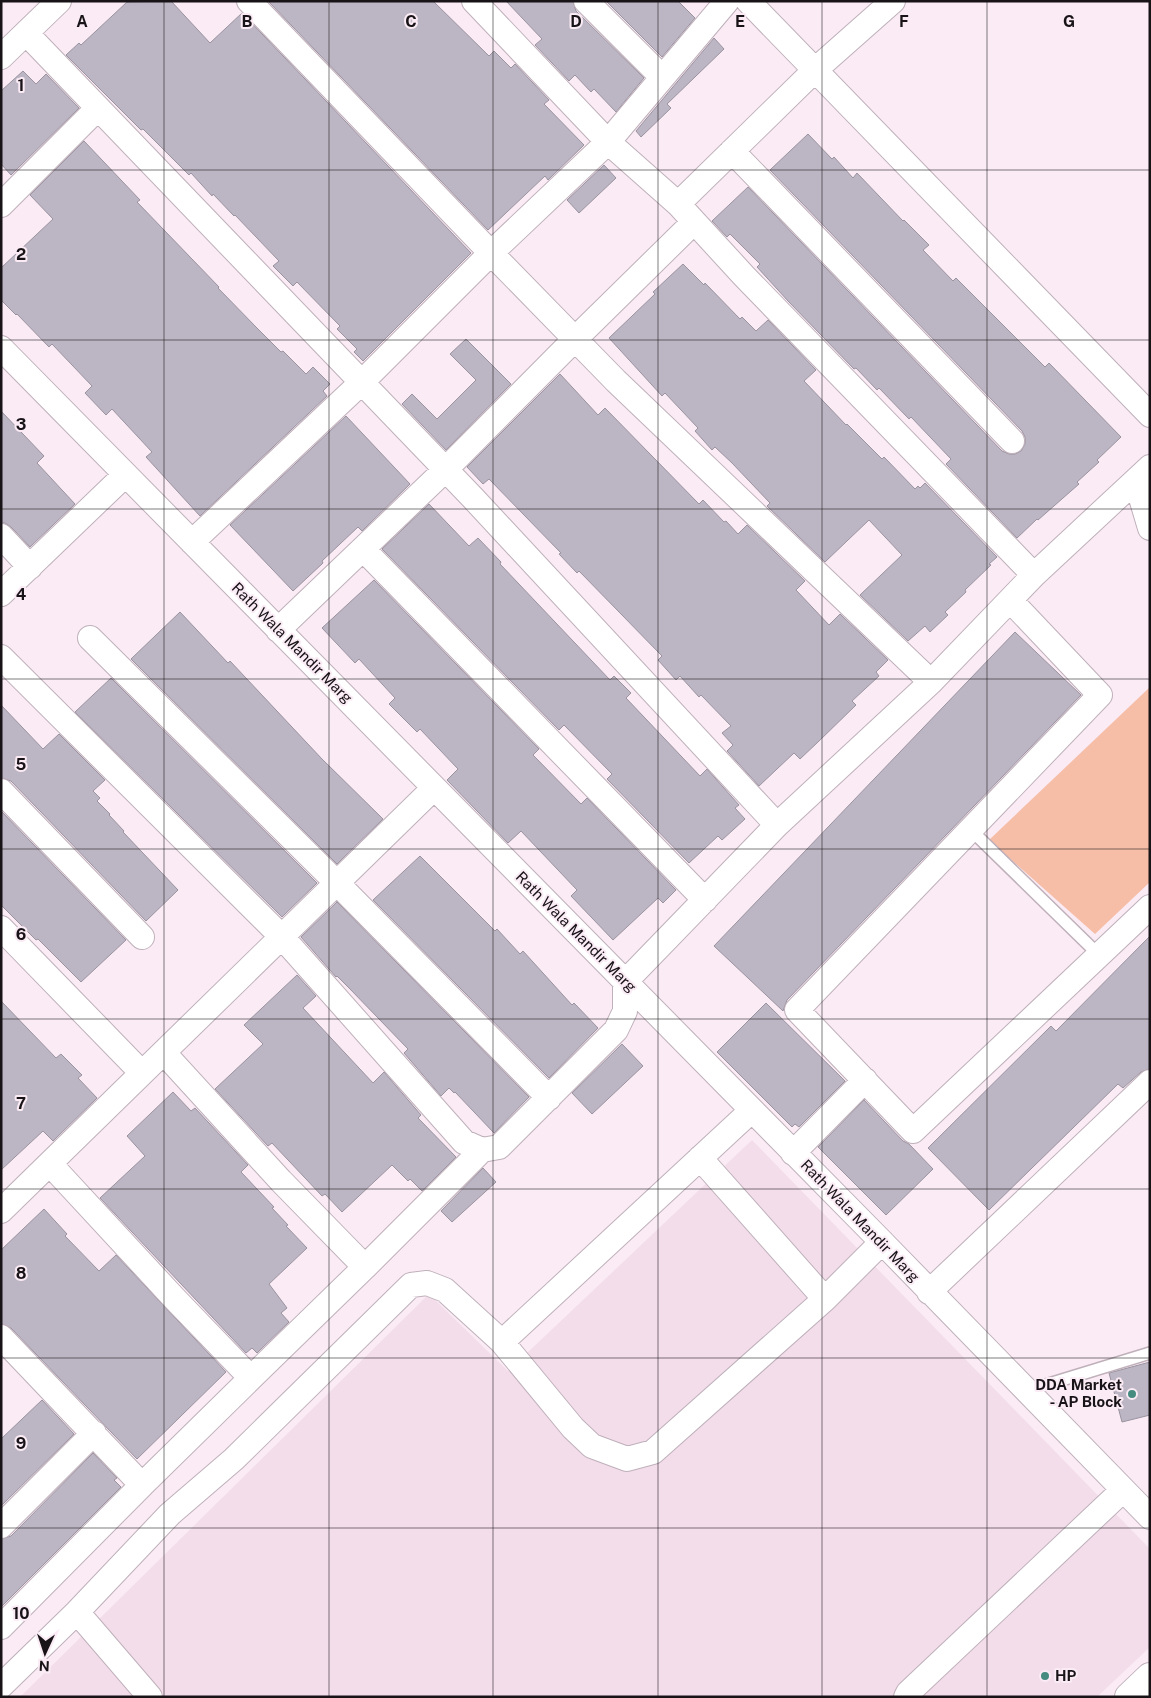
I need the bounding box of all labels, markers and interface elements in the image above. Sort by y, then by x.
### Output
text: A [76,12,88,31]
text: B [242,12,253,31]
text: C [405,12,417,31]
text: D [570,12,582,31]
text: E [735,12,745,31]
text: F [899,12,909,31]
text: G [1063,12,1075,31]
text: 1 [18,76,24,95]
text: 2 [16,245,26,264]
text: 3 [16,415,26,434]
street label: Rath Wala Mandir Marg [229,579,356,706]
text: 4 [16,585,27,604]
text: 5 [16,755,27,774]
street label: Rath Wala Mandir Marg [513,868,640,995]
text: 6 [16,925,26,944]
text: 7 [16,1094,26,1113]
street label: Rath Wala Mandir Marg [798,1156,923,1285]
text: 8 [16,1264,27,1283]
place label: DDA Market - AP Block [1035,1376,1122,1410]
marker: DDA Market - AP Block [1126,1388,1138,1400]
text: 9 [16,1434,26,1453]
text: 10 [12,1604,30,1623]
north arrow [20,1628,70,1678]
text: N [38,1658,50,1674]
place label: HP [1055,1667,1077,1684]
marker: HP [1039,1670,1051,1682]

